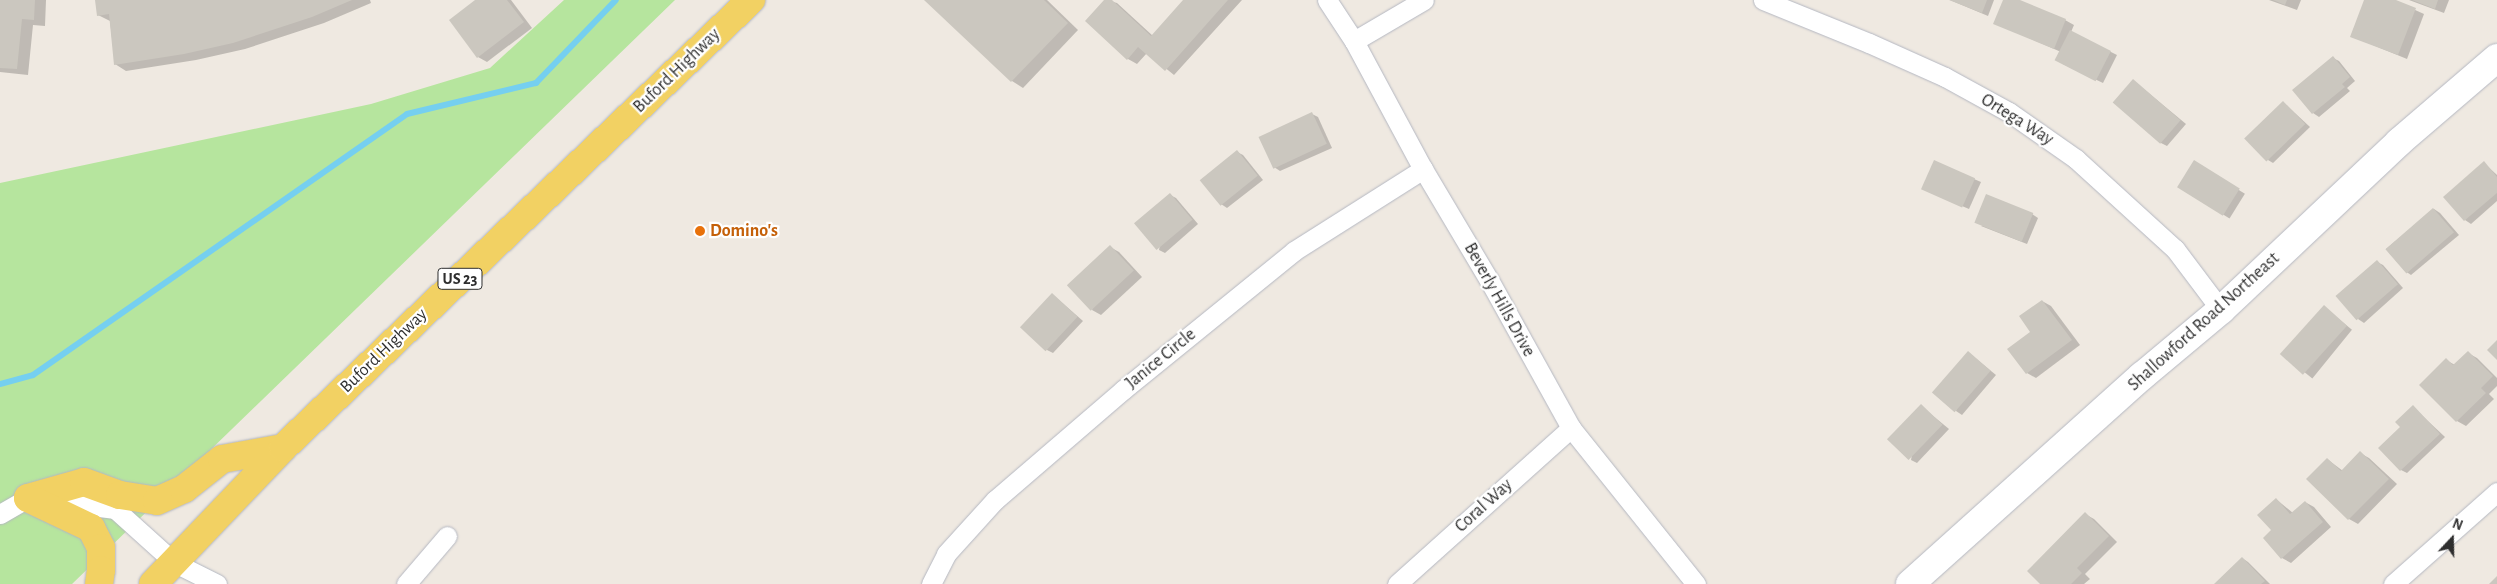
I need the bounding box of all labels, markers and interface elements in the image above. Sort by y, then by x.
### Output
street label: Buford Highway [629,24,725,118]
street label: Ortega Way [1977,89,2057,151]
place label: Domino's [710,220,778,242]
marker: Domino's [694,225,706,237]
street label: Beverly Hills Drive [1459,239,1539,361]
street label: Shallowford Road Northeast [2124,248,2284,396]
road number: US 23 [436,266,484,292]
street label: Buford Highway [336,304,432,398]
street label: Janice Circle [1121,324,1201,394]
street label: Coral Way [1451,475,1517,537]
north arrow [2427,514,2477,564]
text: N [2450,517,2464,533]

